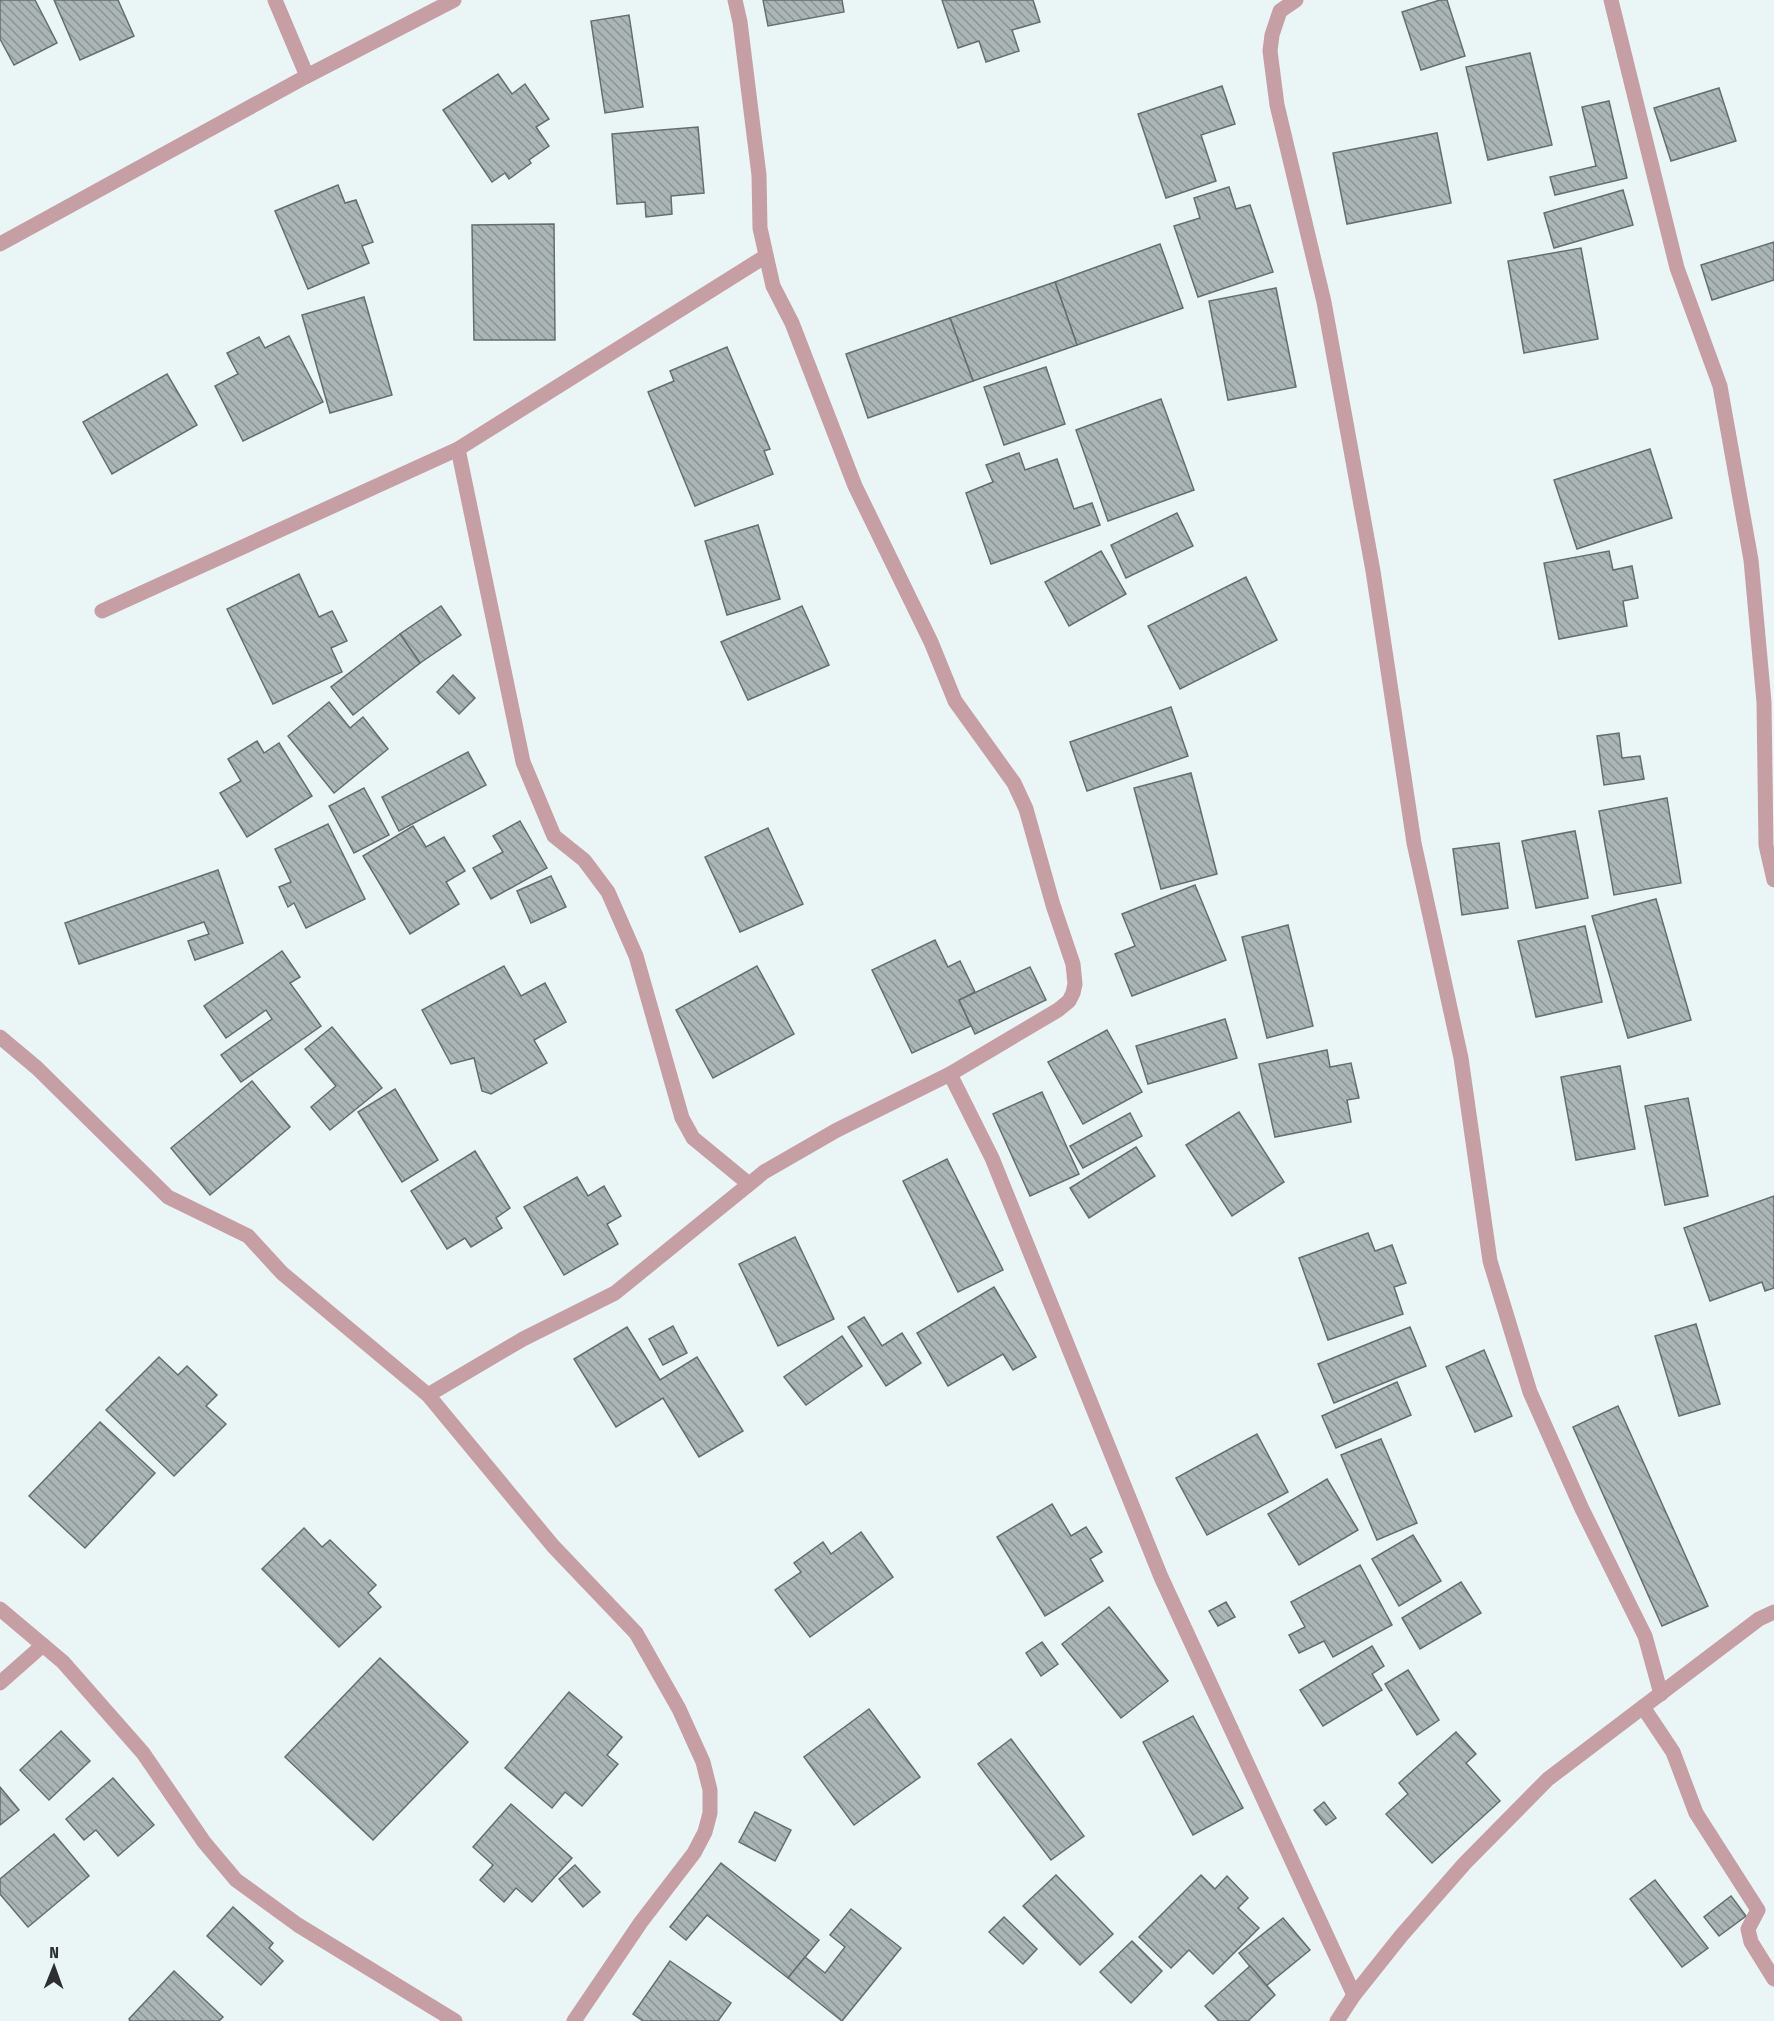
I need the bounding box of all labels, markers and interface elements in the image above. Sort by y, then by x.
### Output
north arrow [24,1937,84,1997]
text: N [49,1943,59,1962]

